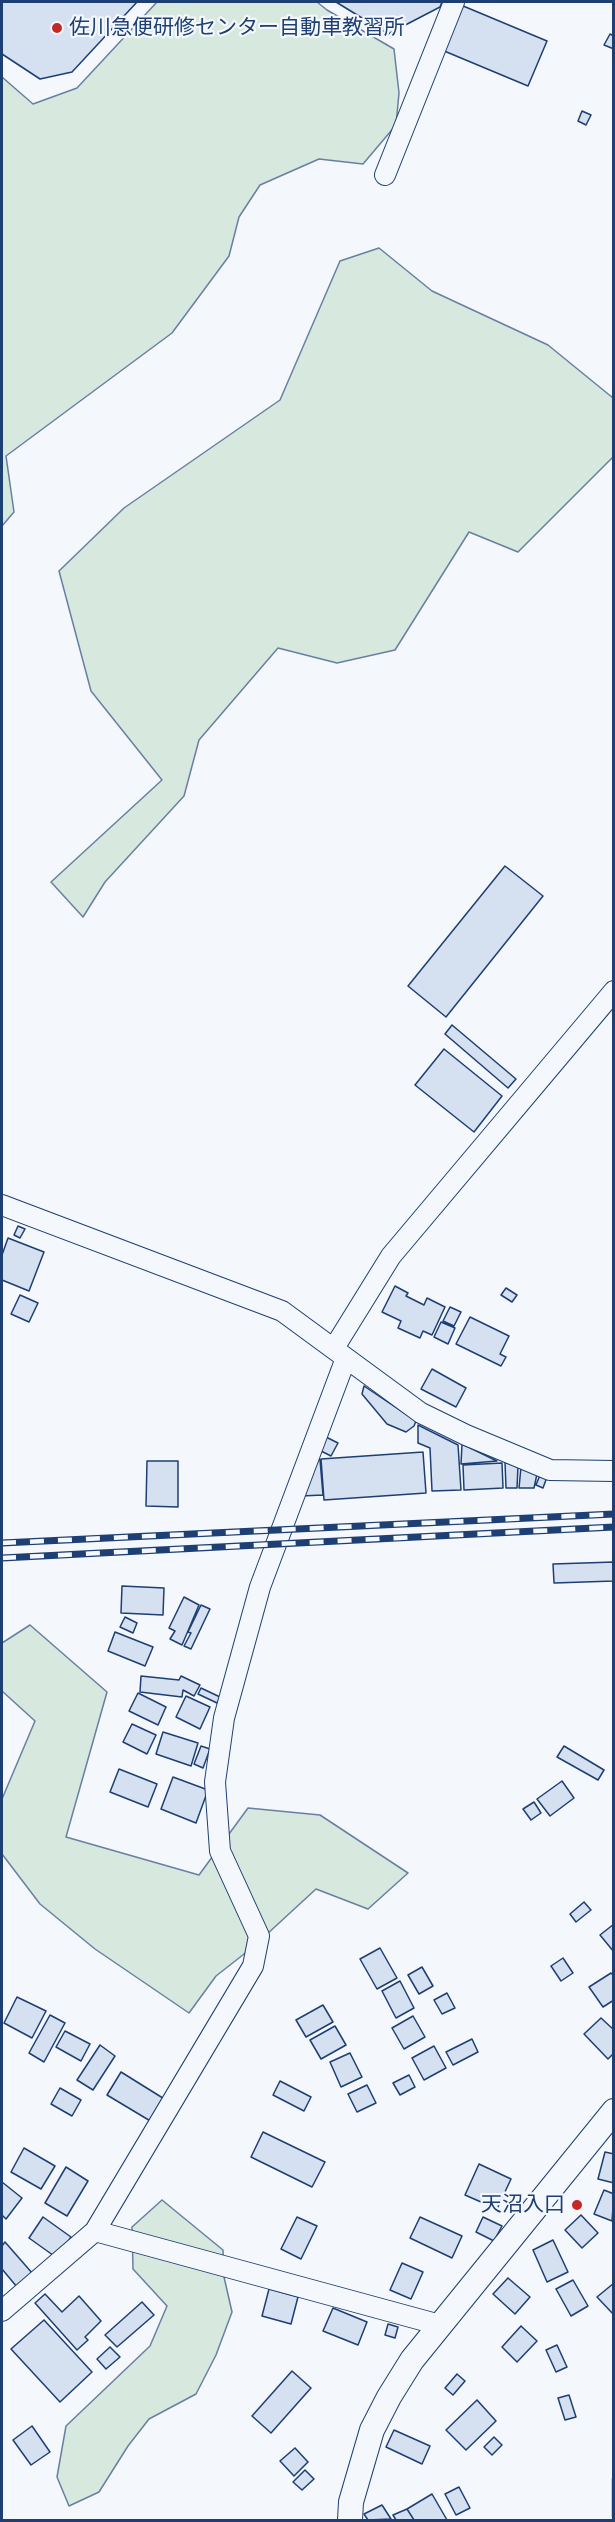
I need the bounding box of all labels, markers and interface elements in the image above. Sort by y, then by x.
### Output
place label: 佐川急便研修センター自動車教習所 [69,15,405,41]
marker: 佐川急便研修センター自動車教習所 [50,21,64,35]
place label: 天沼入口 [481,2192,565,2218]
marker: 天沼入口 [570,2198,584,2212]

